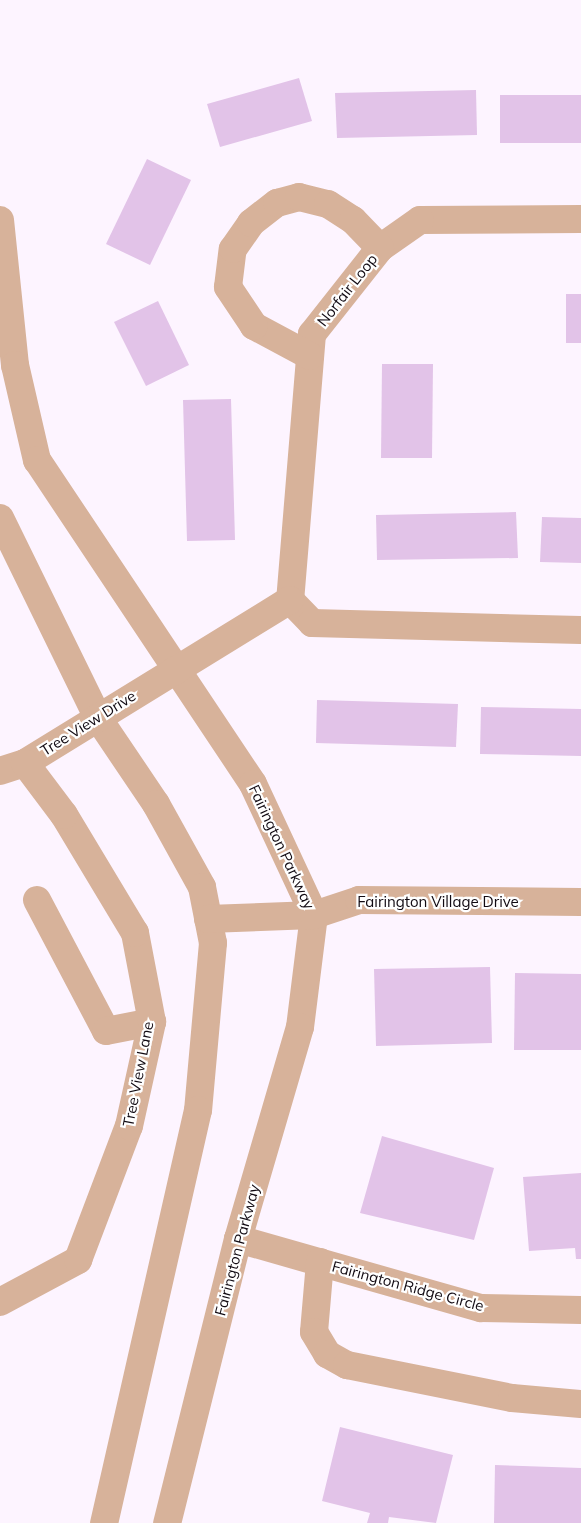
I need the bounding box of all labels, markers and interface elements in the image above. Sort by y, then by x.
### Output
street label: Norfair Loop [313,250,381,330]
street label: Tree View Drive [37,687,139,759]
street label: Fairington Parkway [245,782,319,912]
street label: Fairington Village Drive [357,893,519,911]
street label: Tree View Lane [119,1020,157,1128]
street label: Fairington Parkway [211,1182,263,1318]
street label: Fairington Ridge Circle [330,1257,486,1315]

